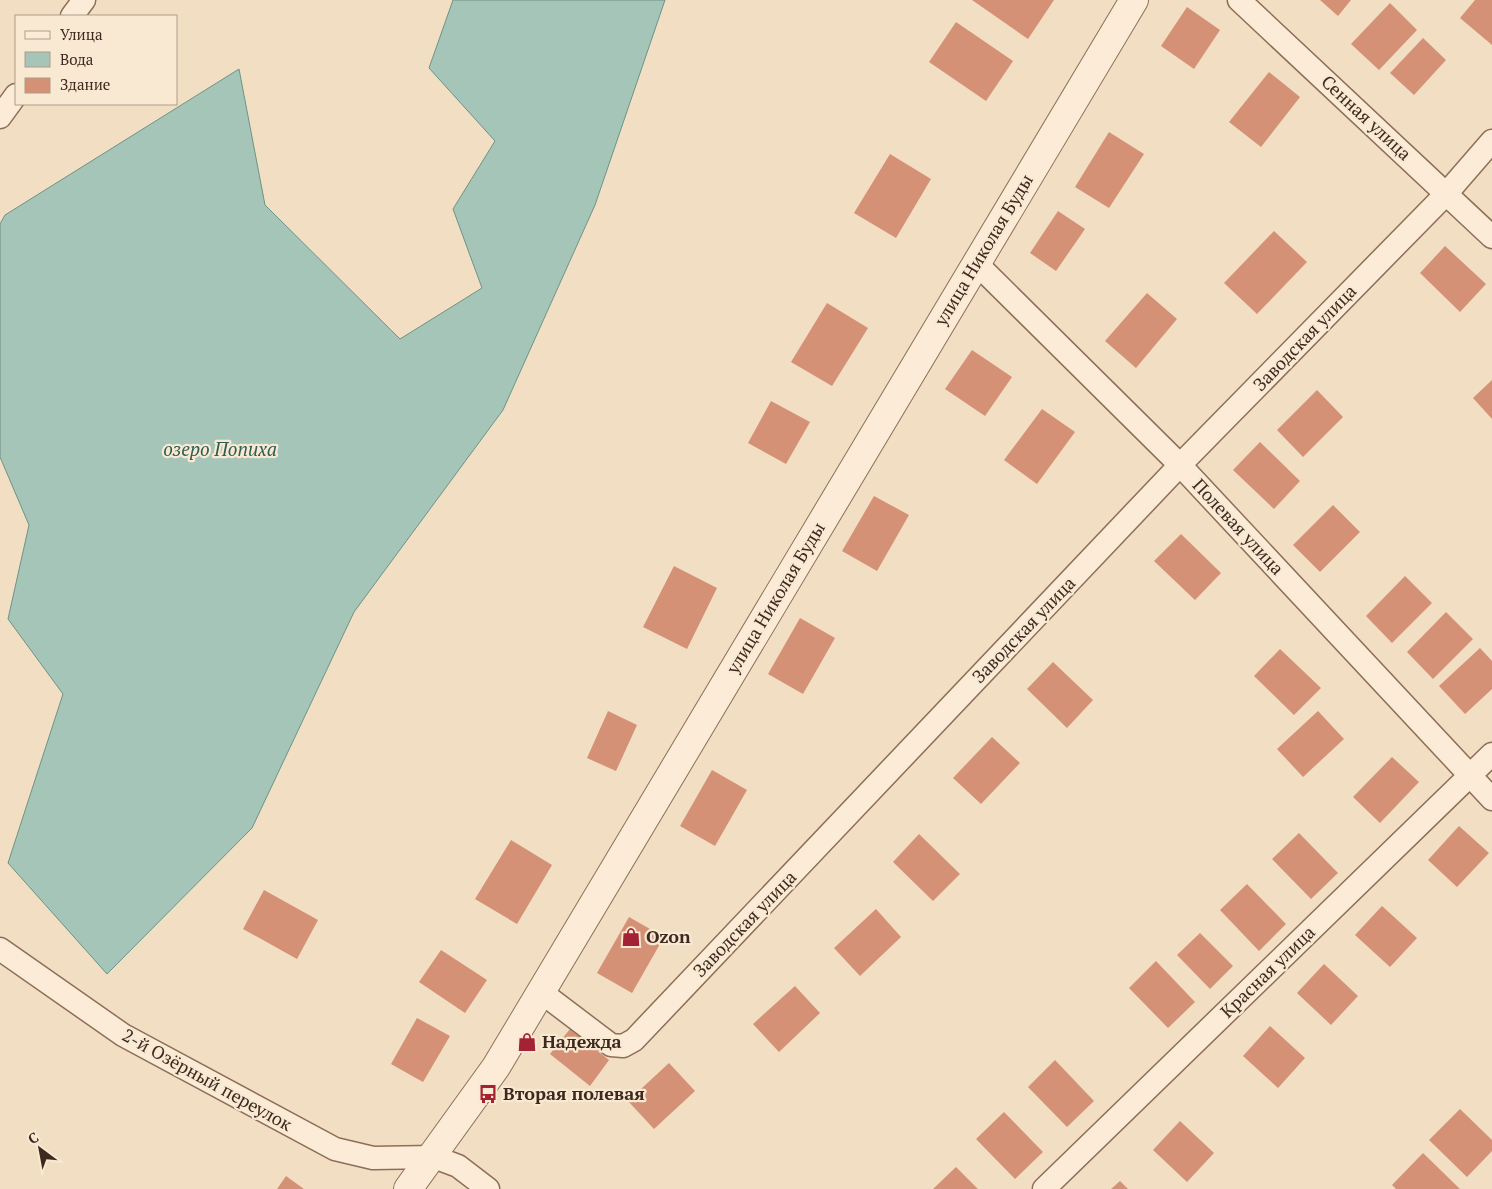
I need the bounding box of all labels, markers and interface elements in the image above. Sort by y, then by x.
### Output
legend [15,15,178,105]
text: Улица [60,24,103,44]
text: Вода [60,49,94,69]
street label: Сенная улица [1316,69,1417,165]
text: Здание [60,74,110,94]
street label: улица Николая Буды [928,169,1038,331]
street label: Заводская улица [1247,279,1361,396]
water label: озеро Попиха [163,436,277,461]
street label: Полевая улица [1188,473,1290,580]
street label: улица Николая Буды [720,517,830,679]
street label: Заводская улица [966,571,1080,688]
street label: Заводская улица [687,865,801,982]
street label: Красная улица [1215,920,1320,1023]
place label: Ozon [646,924,691,948]
shop icon: Ozon [620,926,642,948]
street label: 2-й Озёрный переулок [118,1022,297,1136]
place label: Надежда [542,1029,622,1053]
shop icon: Надежда [516,1031,538,1053]
place label: Вторая полевая [503,1081,645,1105]
bus stop icon: Вторая полевая [477,1083,499,1105]
north arrow [15,1124,65,1174]
text: С [24,1127,42,1148]

